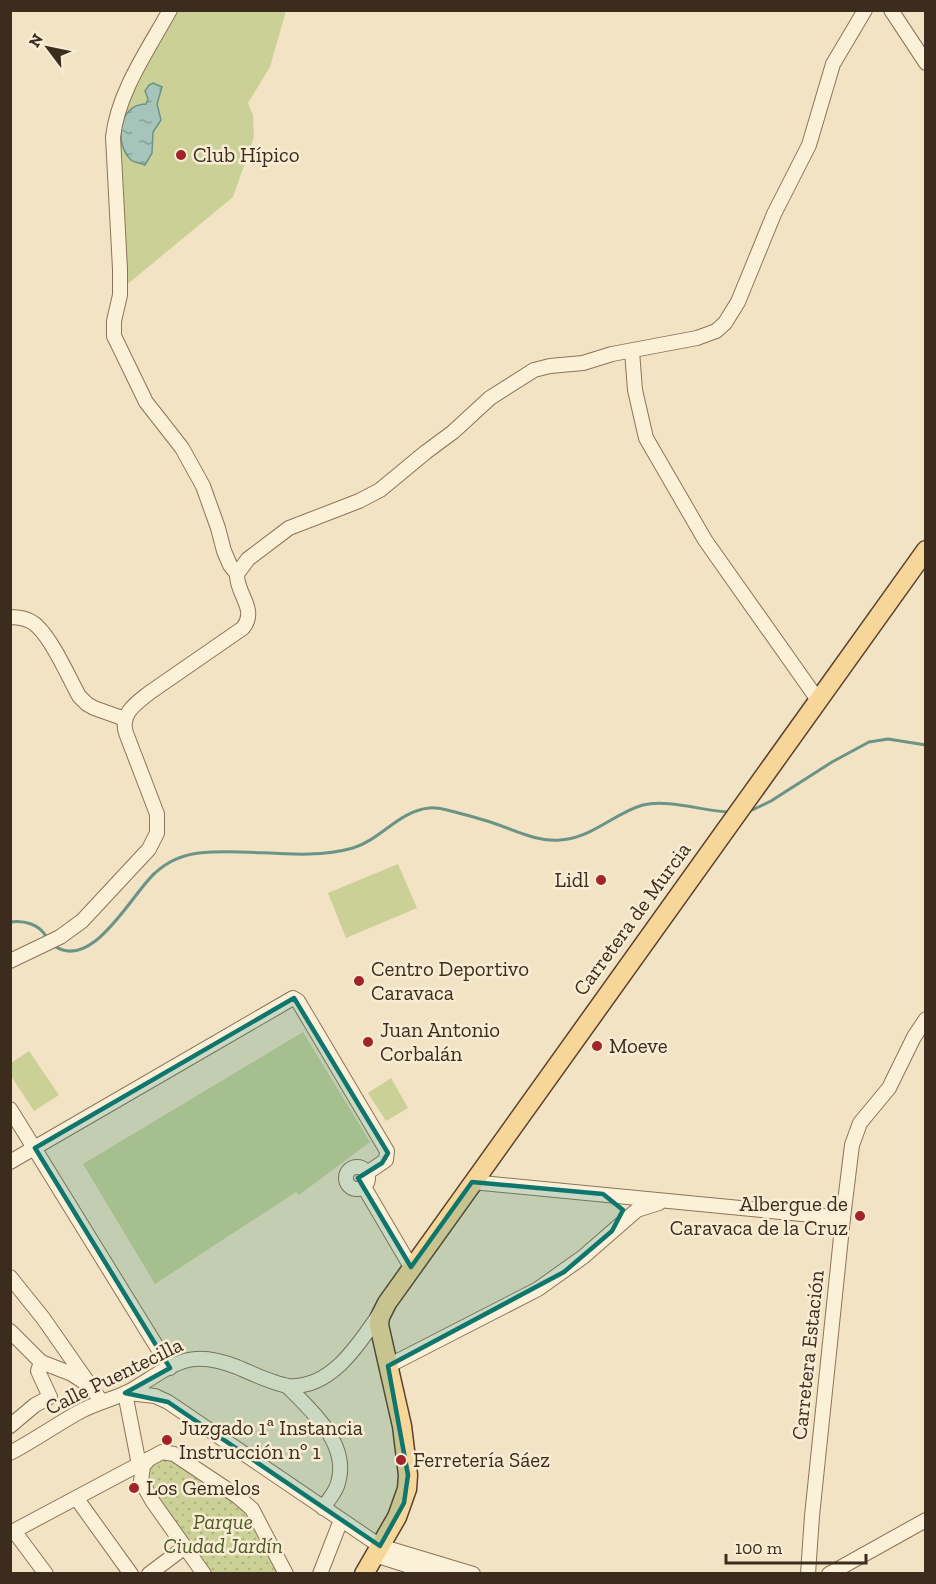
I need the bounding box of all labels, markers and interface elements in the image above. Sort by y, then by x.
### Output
north arrow [18,18,78,78]
text: N [24,30,47,51]
place label: Club Hípico [193,142,300,167]
marker: Club Hípico [174,148,188,162]
street label: Carretera de Murcia [568,837,696,1000]
place label: Lidl [555,867,589,892]
marker: Lidl [594,873,608,887]
place label: Centro Deportivo Caravaca [371,956,529,1005]
marker: Centro Deportivo Caravaca [352,974,366,988]
place label: Juan Antonio Corbalán [380,1017,500,1066]
place label: Moeve [609,1033,668,1058]
marker: Juan Antonio Corbalán [361,1035,375,1049]
marker: Moeve [590,1039,604,1053]
place label: Albergue de Caravaca de la Cruz [670,1191,848,1240]
marker: Albergue de Caravaca de la Cruz [853,1209,867,1223]
street label: Carretera Estación [786,1269,829,1441]
street label: Calle Puentecilla [41,1331,187,1420]
place label: Juzgado 1ª Instancia Instrucción nº 1 [179,1415,363,1464]
marker: Juzgado 1ª Instancia Instrucción nº 1 [160,1433,174,1447]
place label: Ferretería Sáez [413,1447,550,1472]
marker: Ferretería Sáez [394,1453,408,1467]
place label: Los Gemelos [146,1475,260,1500]
marker: Los Gemelos [127,1481,141,1495]
park label: Parque Ciudad Jardín [163,1509,283,1558]
scale bar [726,1527,866,1565]
text: 100 m [735,1537,783,1559]

